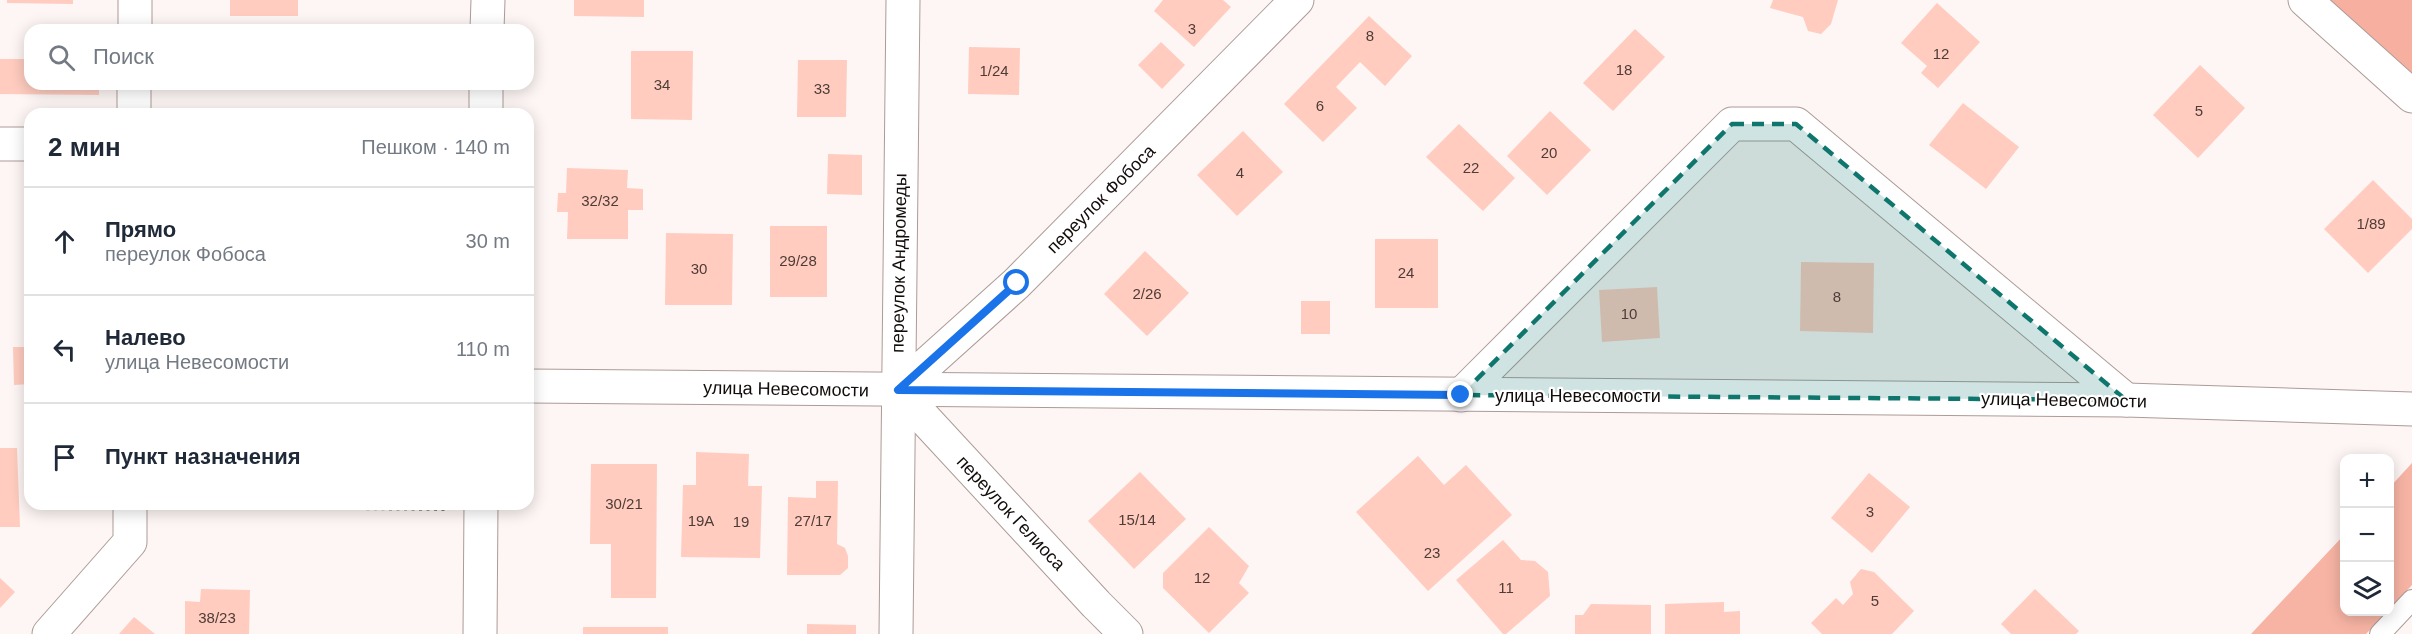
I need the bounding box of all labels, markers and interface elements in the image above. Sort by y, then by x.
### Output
house number: 3 [1188,20,1196,37]
search box [24,24,534,90]
house number: 8 [1366,27,1374,44]
icon: search [45,41,78,74]
text: Поиск [93,44,154,69]
house number: 12 [1933,45,1949,62]
house number: 18 [1616,61,1632,78]
house number: 1/24 [979,62,1009,79]
house number: 34 [654,76,670,93]
house number: 33 [814,80,830,97]
house number: 6 [1316,97,1324,114]
house number: 5 [2195,102,2203,119]
text: 2 мин [48,132,121,162]
text: Пешком · 140 m [361,136,510,158]
street label: переулок Фобоса [1043,140,1160,257]
house number: 20 [1541,144,1557,161]
house number: 22 [1463,159,1479,176]
house number: 4 [1236,164,1244,181]
street label: переулок Андромеды [887,173,911,353]
house number: 32/32 [581,192,619,209]
house number: 1/89 [2356,215,2386,232]
text: Прямо [105,217,176,242]
icon: ahead [48,225,81,258]
text: 30 m [466,230,510,252]
text: переулок Фобоса [105,243,266,265]
house number: 29/28 [779,252,817,269]
house number: 30 [691,260,707,277]
house number: 24 [1398,264,1414,281]
route start [1003,269,1029,295]
house number: 2/26 [1132,285,1162,302]
house number: 8 [1833,288,1841,305]
house number: 10 [1621,305,1637,322]
text: Налево [105,325,186,350]
icon: left [48,333,81,366]
text: 110 m [456,338,510,360]
text: улица Невесомости [105,351,289,373]
street label: улица Невесомости [703,378,869,400]
route end [1447,381,1473,407]
street label: улица Невесомости [1495,386,1661,406]
street label: улица Невесомости [1981,389,2147,411]
icon: arrive [48,441,81,474]
text: Пункт назначения [105,444,301,469]
street label: переулок Гелиоса [953,452,1070,575]
map controls [2340,454,2394,616]
button: + [2340,454,2394,508]
house number: 30/21 [605,495,643,512]
house number: 3 [1866,503,1874,520]
button: − [2340,508,2394,562]
house number: 15/14 [1118,511,1156,528]
house number: 19А [688,512,714,529]
house number: 27/17 [794,512,832,529]
house number: 19 [733,513,749,530]
house number: 23 [1424,544,1440,561]
button: layers [2340,562,2394,616]
house number: 12 [1194,569,1210,586]
house number: 11 [1498,579,1514,596]
house number: 5 [1871,592,1879,609]
house number: 38/23 [198,609,236,626]

